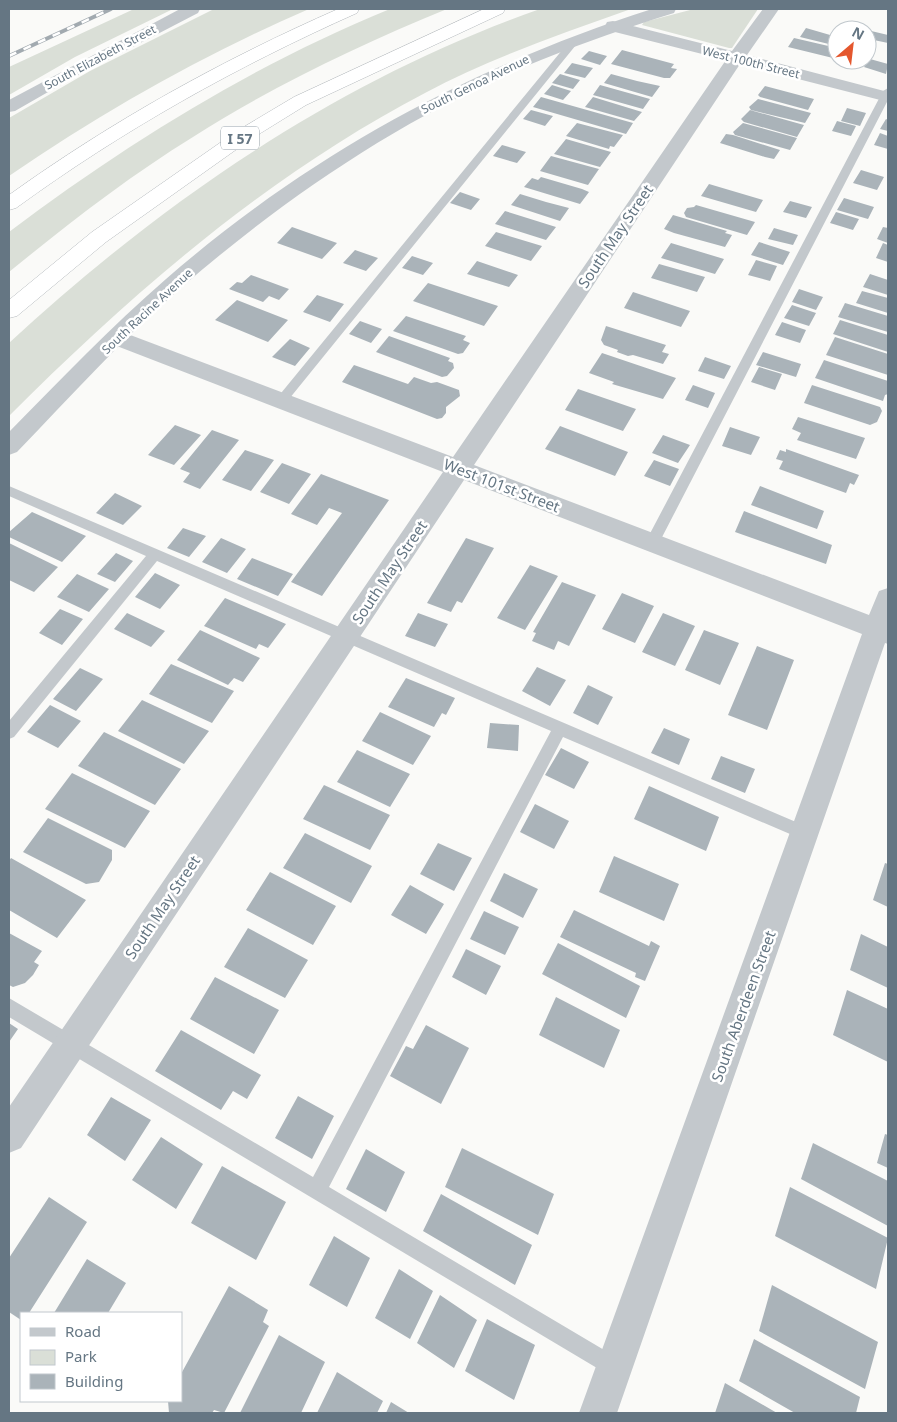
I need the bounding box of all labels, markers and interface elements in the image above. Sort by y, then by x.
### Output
street label: South Elizabeth Street [41,20,159,94]
north arrow [827,20,877,70]
text: N [849,22,868,44]
street label: West 100th Street [700,42,802,82]
street label: South Genoa Avenue [418,50,532,118]
road number: I 57 [221,126,259,150]
street label: South May Street [573,180,657,292]
street label: South Racine Avenue [98,264,196,358]
street label: West 101st Street [441,454,563,517]
street label: South May Street [347,516,431,628]
street label: South May Street [120,851,204,963]
street label: South Aberdeen Street [706,927,780,1084]
legend [20,1312,182,1402]
text: Road [65,1321,101,1341]
text: Park [65,1346,97,1366]
text: Building [65,1371,123,1391]

